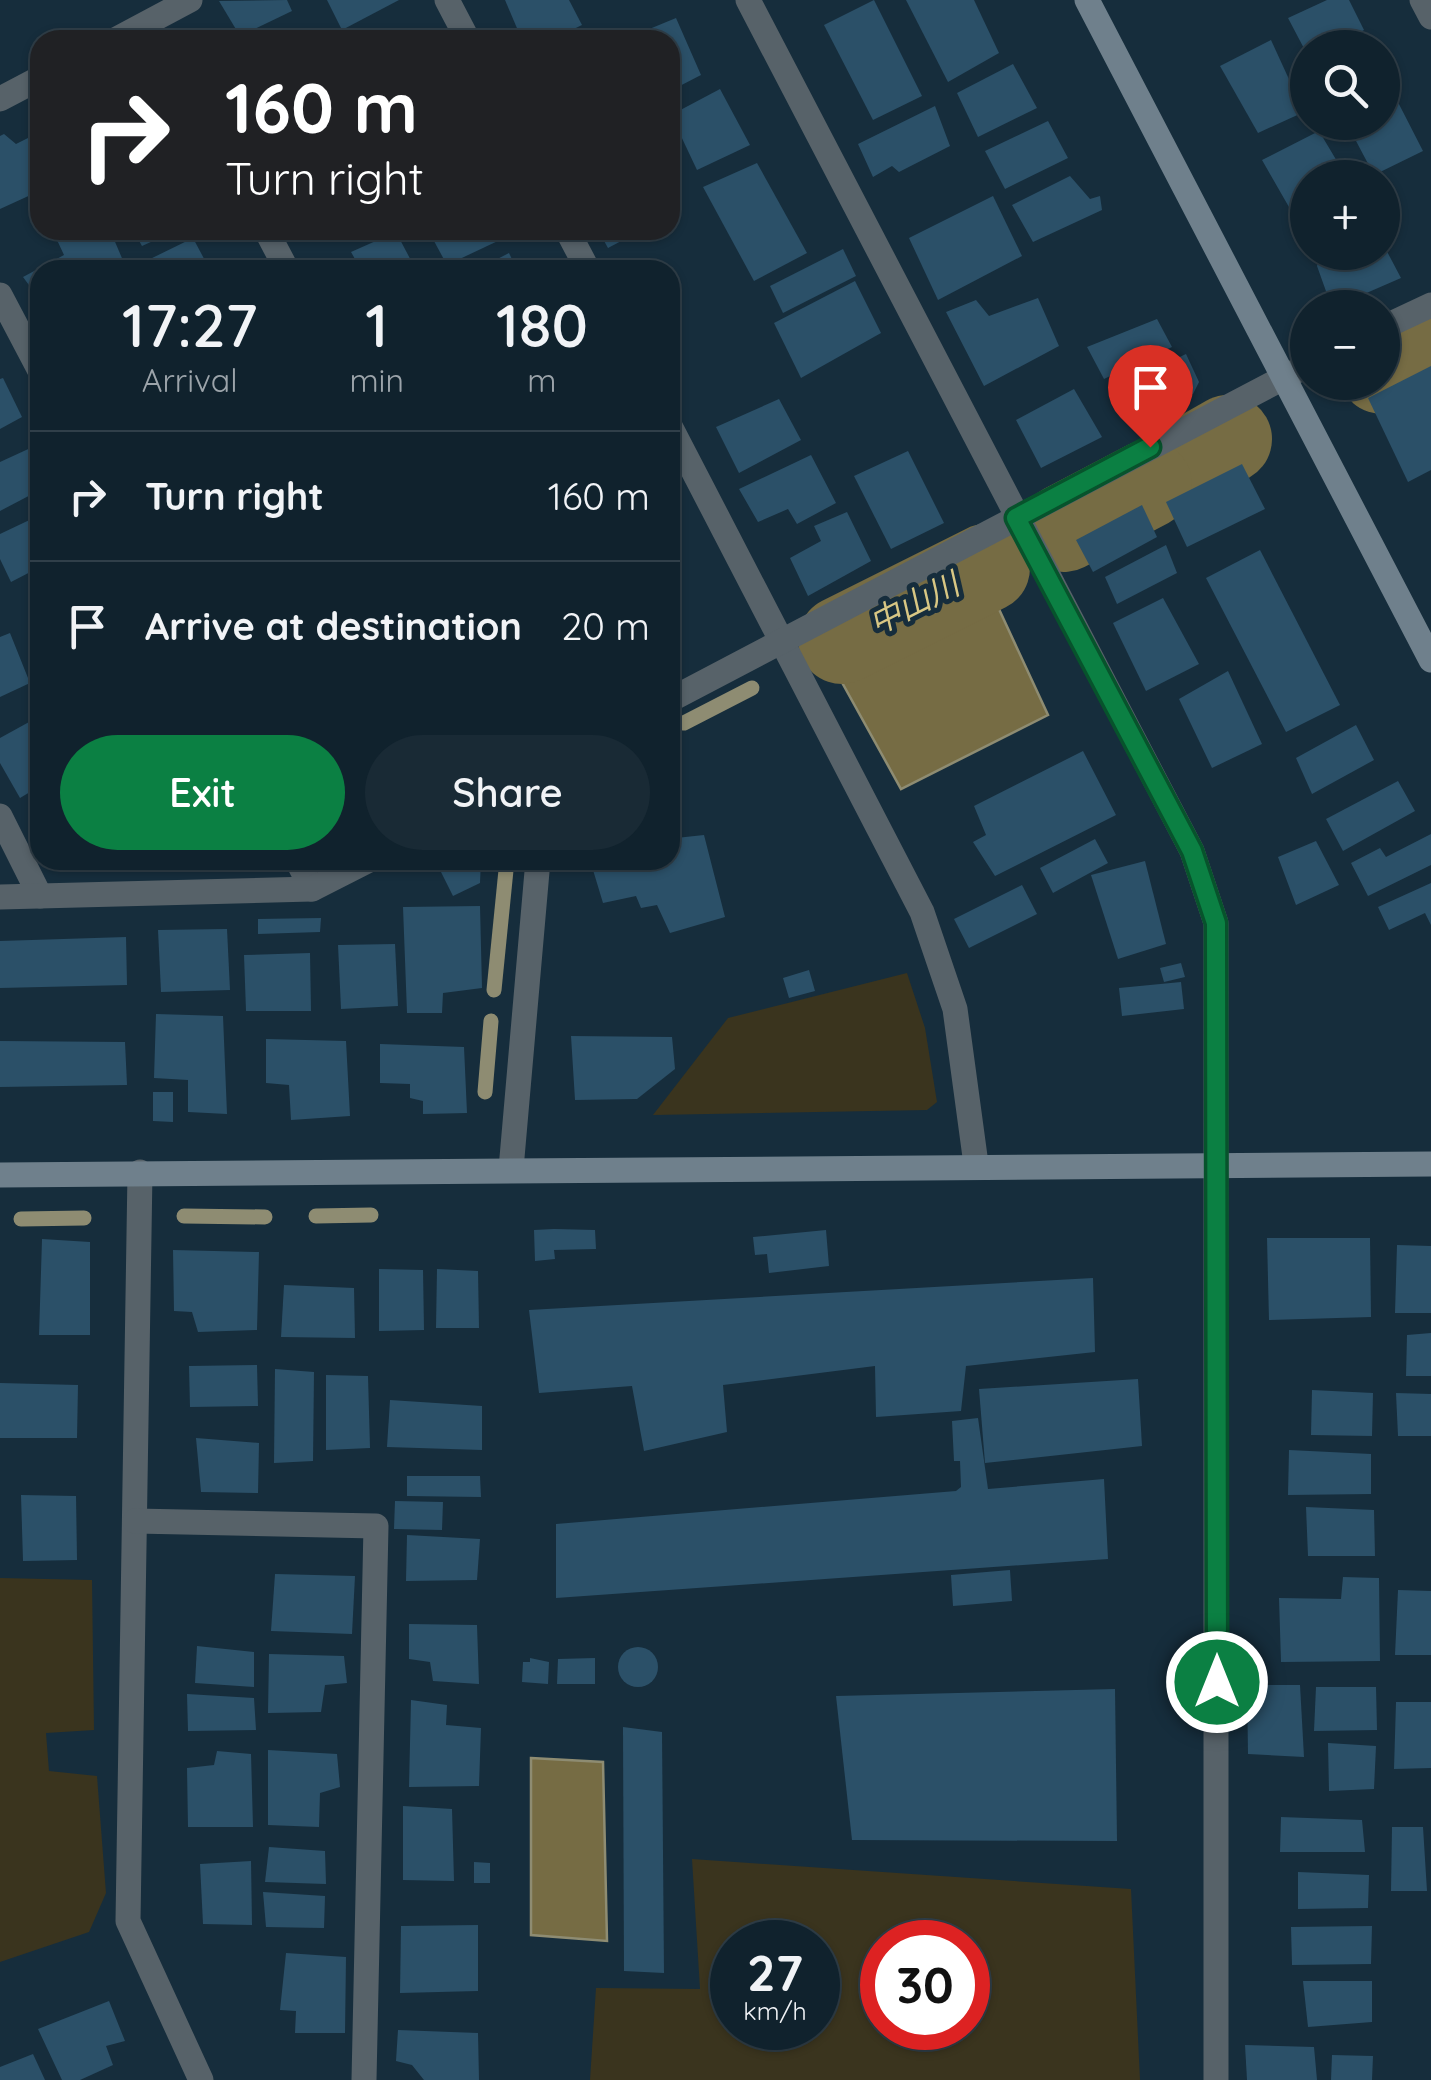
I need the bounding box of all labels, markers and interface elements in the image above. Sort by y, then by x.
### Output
map controls [1290,30,1400,400]
button: search [1290,30,1400,140]
text: 160 m [225,63,418,151]
icon: right [60,70,190,200]
text: Turn right [225,150,424,206]
button: + [1290,160,1400,270]
text: 17:27 [122,287,257,362]
text: 1 [365,287,388,362]
text: 180 [496,287,588,362]
button: − [1290,290,1400,400]
pin [1108,345,1193,448]
text: Arrival [142,360,238,400]
text: min [349,360,404,400]
text: m [527,360,557,400]
icon: arrive [1123,360,1178,415]
icon: right [60,469,115,524]
text: Turn right [145,472,324,520]
text: 160 m [548,472,650,520]
water label: 中山川 [862,562,968,643]
icon: arrive [60,599,115,654]
text: Arrive at destination [145,602,522,650]
text: 20 m [561,602,650,650]
button: Exit [60,735,345,850]
button: Share [365,735,650,850]
position arrow [1165,1630,1269,1734]
speed limit sign: 30 [860,1920,990,2050]
text: 27 [747,1941,803,2004]
text: km/h [743,1995,807,2026]

